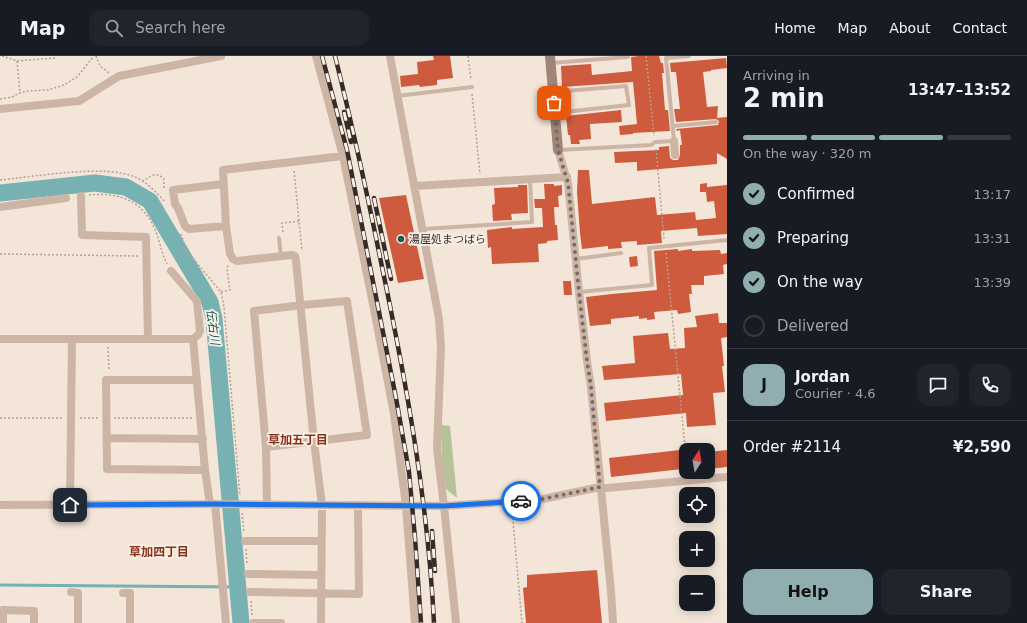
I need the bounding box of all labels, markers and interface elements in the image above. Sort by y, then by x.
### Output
search box [89,10,369,46]
text: Map [20,17,65,39]
icon: search [103,17,125,39]
text: Search here [135,19,225,37]
text: Home [774,20,816,36]
text: Map [838,20,867,36]
text: About [889,20,931,36]
text: Contact [953,20,1007,36]
text: Arriving in [743,68,810,83]
text: 13:47–13:52 [908,81,1011,99]
text: 2 min [743,83,825,113]
pin [537,86,571,120]
icon: bag [543,92,565,114]
text: On the way · 320 m [743,146,871,161]
icon: check [743,183,765,205]
text: Confirmed [777,185,855,203]
text: 13:17 [974,187,1011,202]
icon: check [743,227,765,249]
text: Preparing [777,229,849,247]
text: 13:31 [974,231,1011,246]
place label: 湯屋処まつばら [409,233,486,246]
marker: 湯屋処まつばら [396,234,406,244]
icon: check [743,271,765,293]
text: On the way [777,273,863,291]
text: 13:39 [974,275,1011,290]
water label: 伝右川 [204,308,223,348]
text: Delivered [777,317,849,335]
button: chat [917,364,959,406]
button: phone [969,364,1011,406]
text: Jordan [795,368,850,386]
text: J [761,376,767,394]
text: Courier · 4.6 [795,386,876,401]
district label: 草加五丁目 [268,433,328,447]
text: Order #2114 [743,438,841,456]
text: ¥2,590 [953,438,1011,456]
north arrow [679,443,715,479]
map controls [679,443,715,611]
courier [501,481,541,521]
button: locate [679,487,715,523]
pin [53,488,87,522]
icon: car [510,490,532,512]
icon: home [59,494,81,516]
button: + [679,531,715,567]
district label: 草加四丁目 [129,545,189,559]
button: Help [743,569,873,615]
button: Share [881,569,1011,615]
button: − [679,575,715,611]

